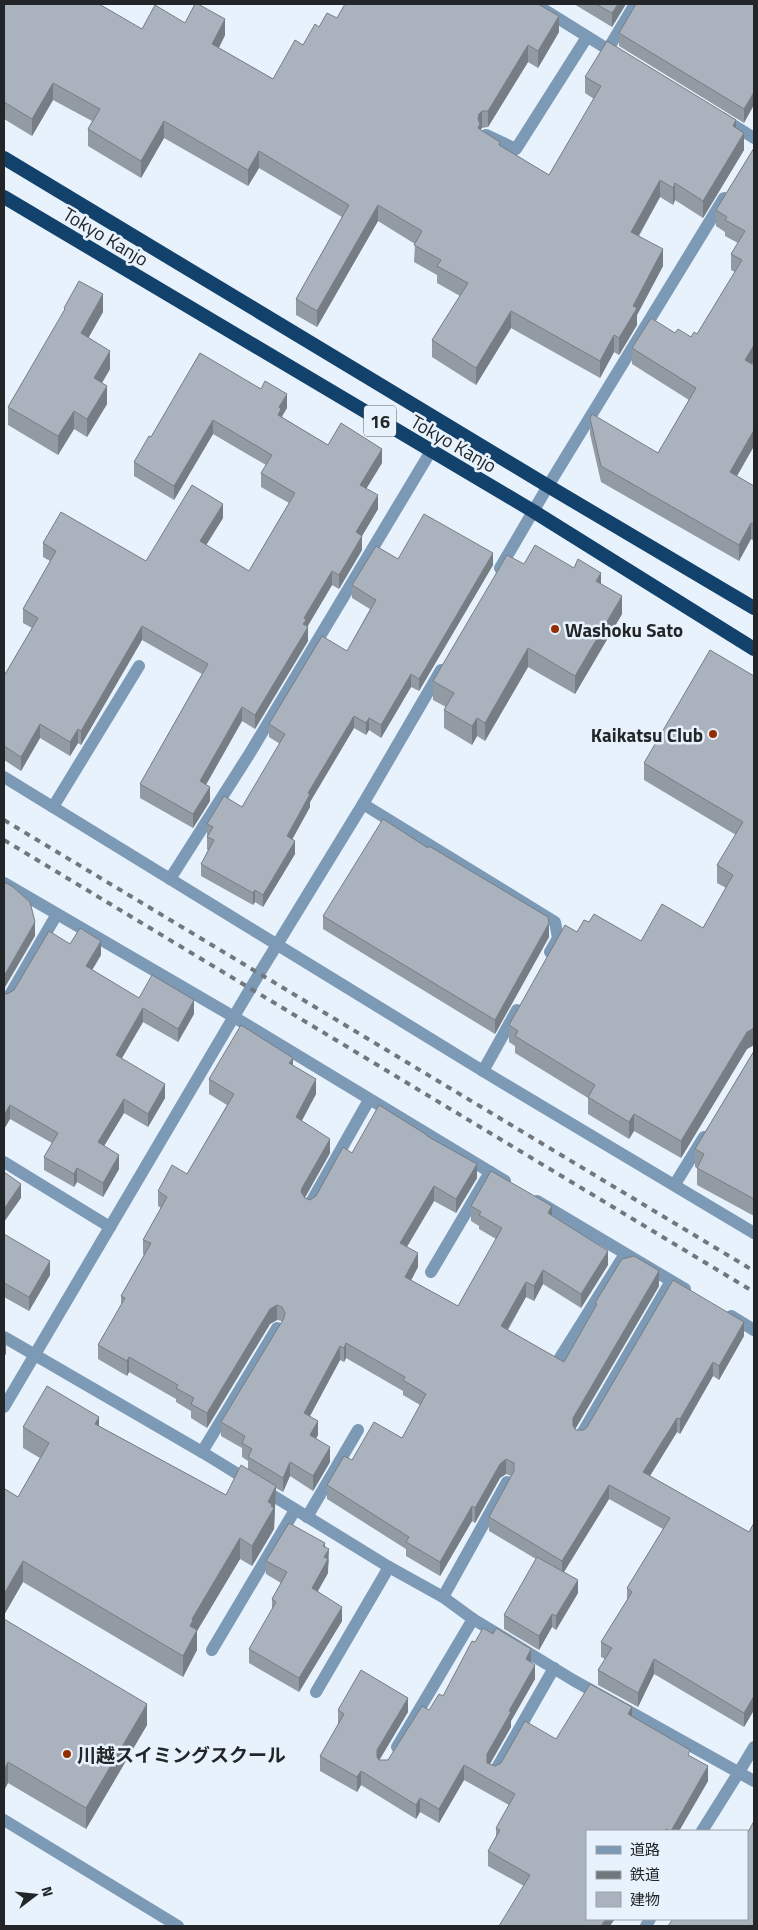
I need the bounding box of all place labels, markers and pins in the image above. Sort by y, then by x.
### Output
place label: Washoku Sato [565,615,683,644]
marker: Washoku Sato [549,623,561,635]
place label: Kaikatsu Club [591,720,703,749]
marker: Kaikatsu Club [707,728,719,740]
place label: 川越スイミングスクール [77,1740,286,1769]
marker: 川越スイミングスクール [61,1748,73,1760]

